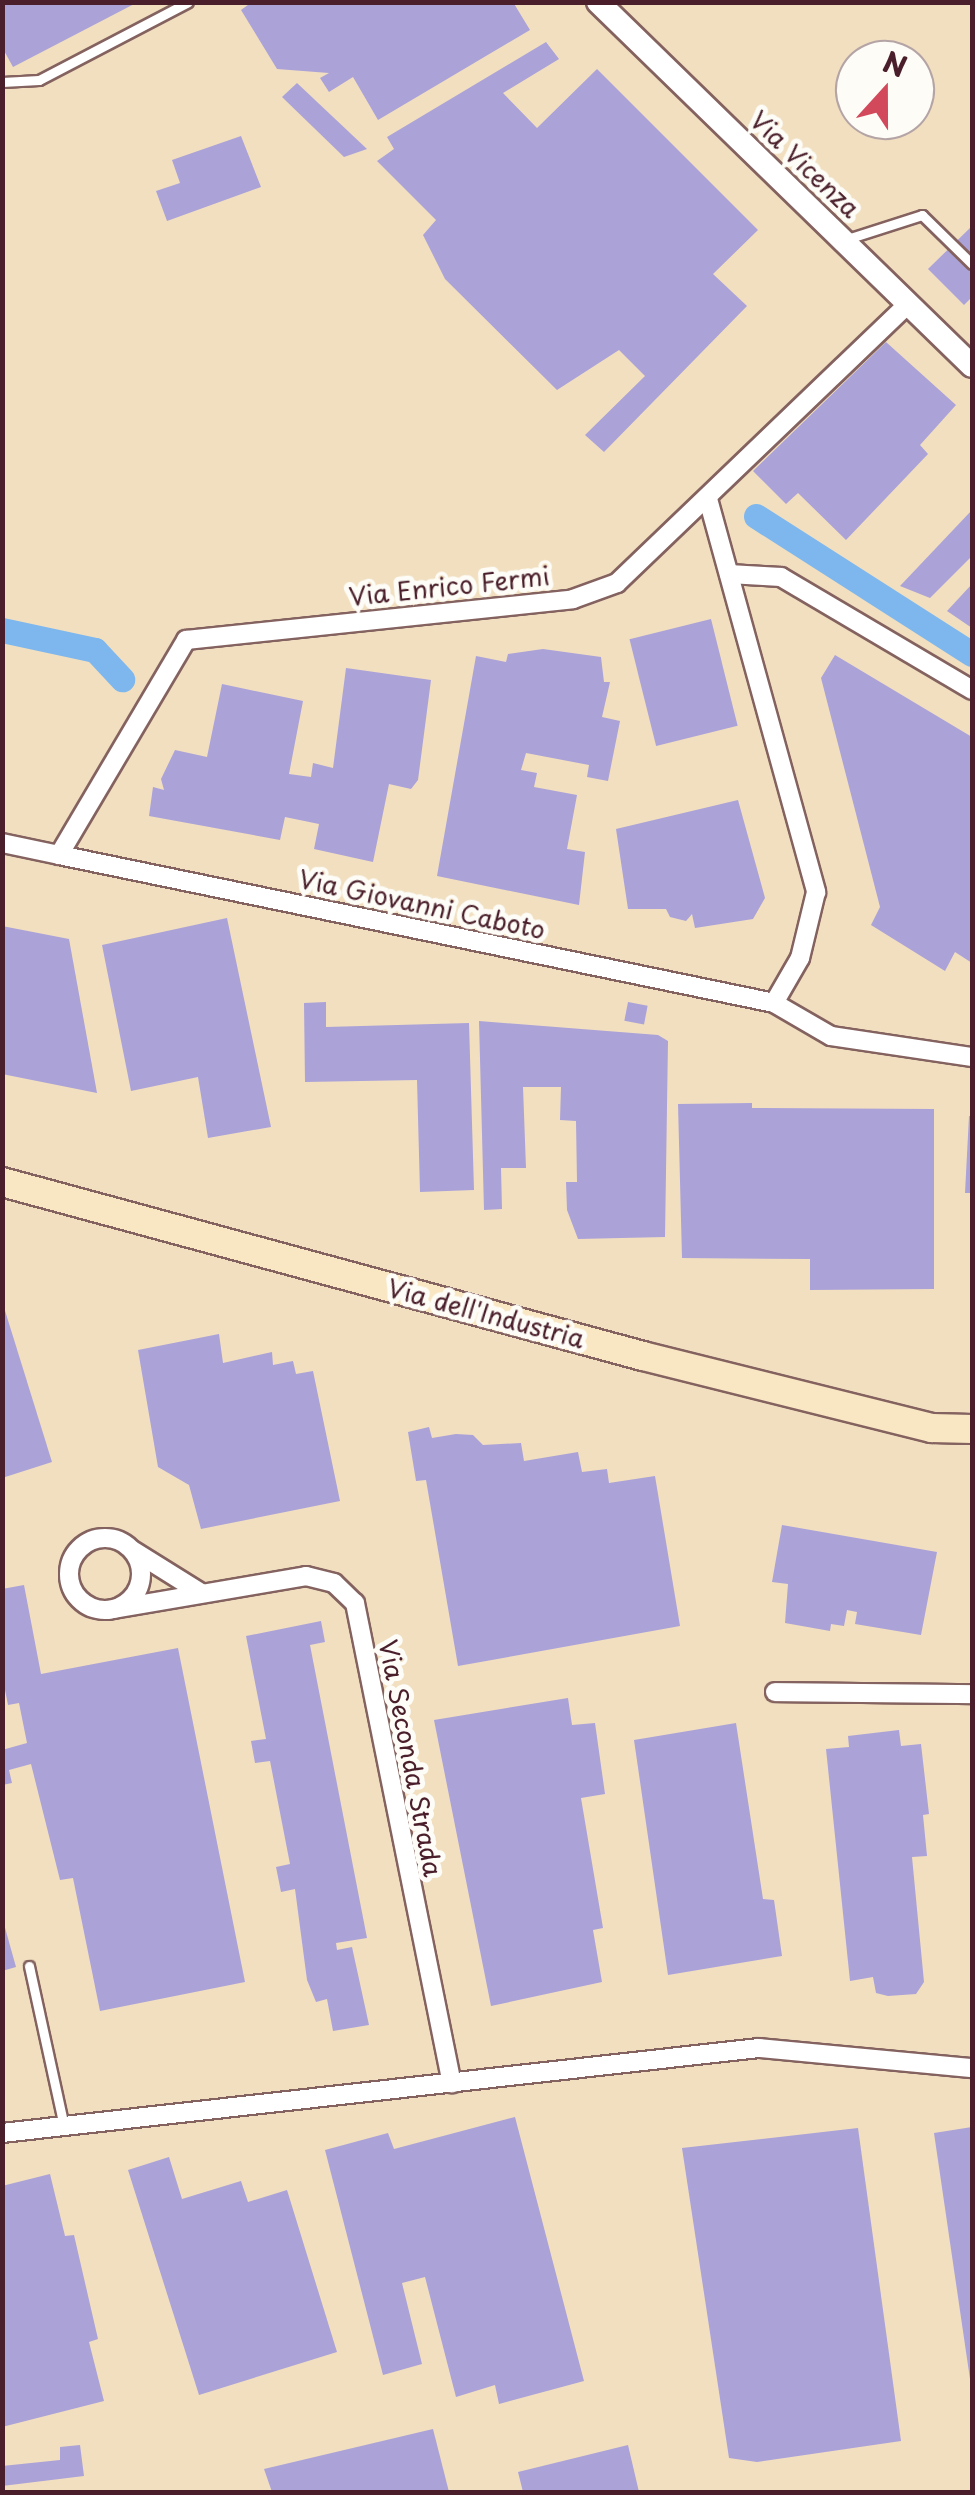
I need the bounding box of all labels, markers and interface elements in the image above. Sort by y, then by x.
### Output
text: N [877,39,913,87]
north arrow [835,40,935,140]
street label: Via Vicenza [745,105,865,223]
street label: Via Enrico Fermi [348,561,550,611]
street label: Via Giovanni Caboto [296,863,548,945]
street label: Via dell'Industria [385,1272,587,1354]
street label: Via Seconda Strada [373,1638,449,1878]

